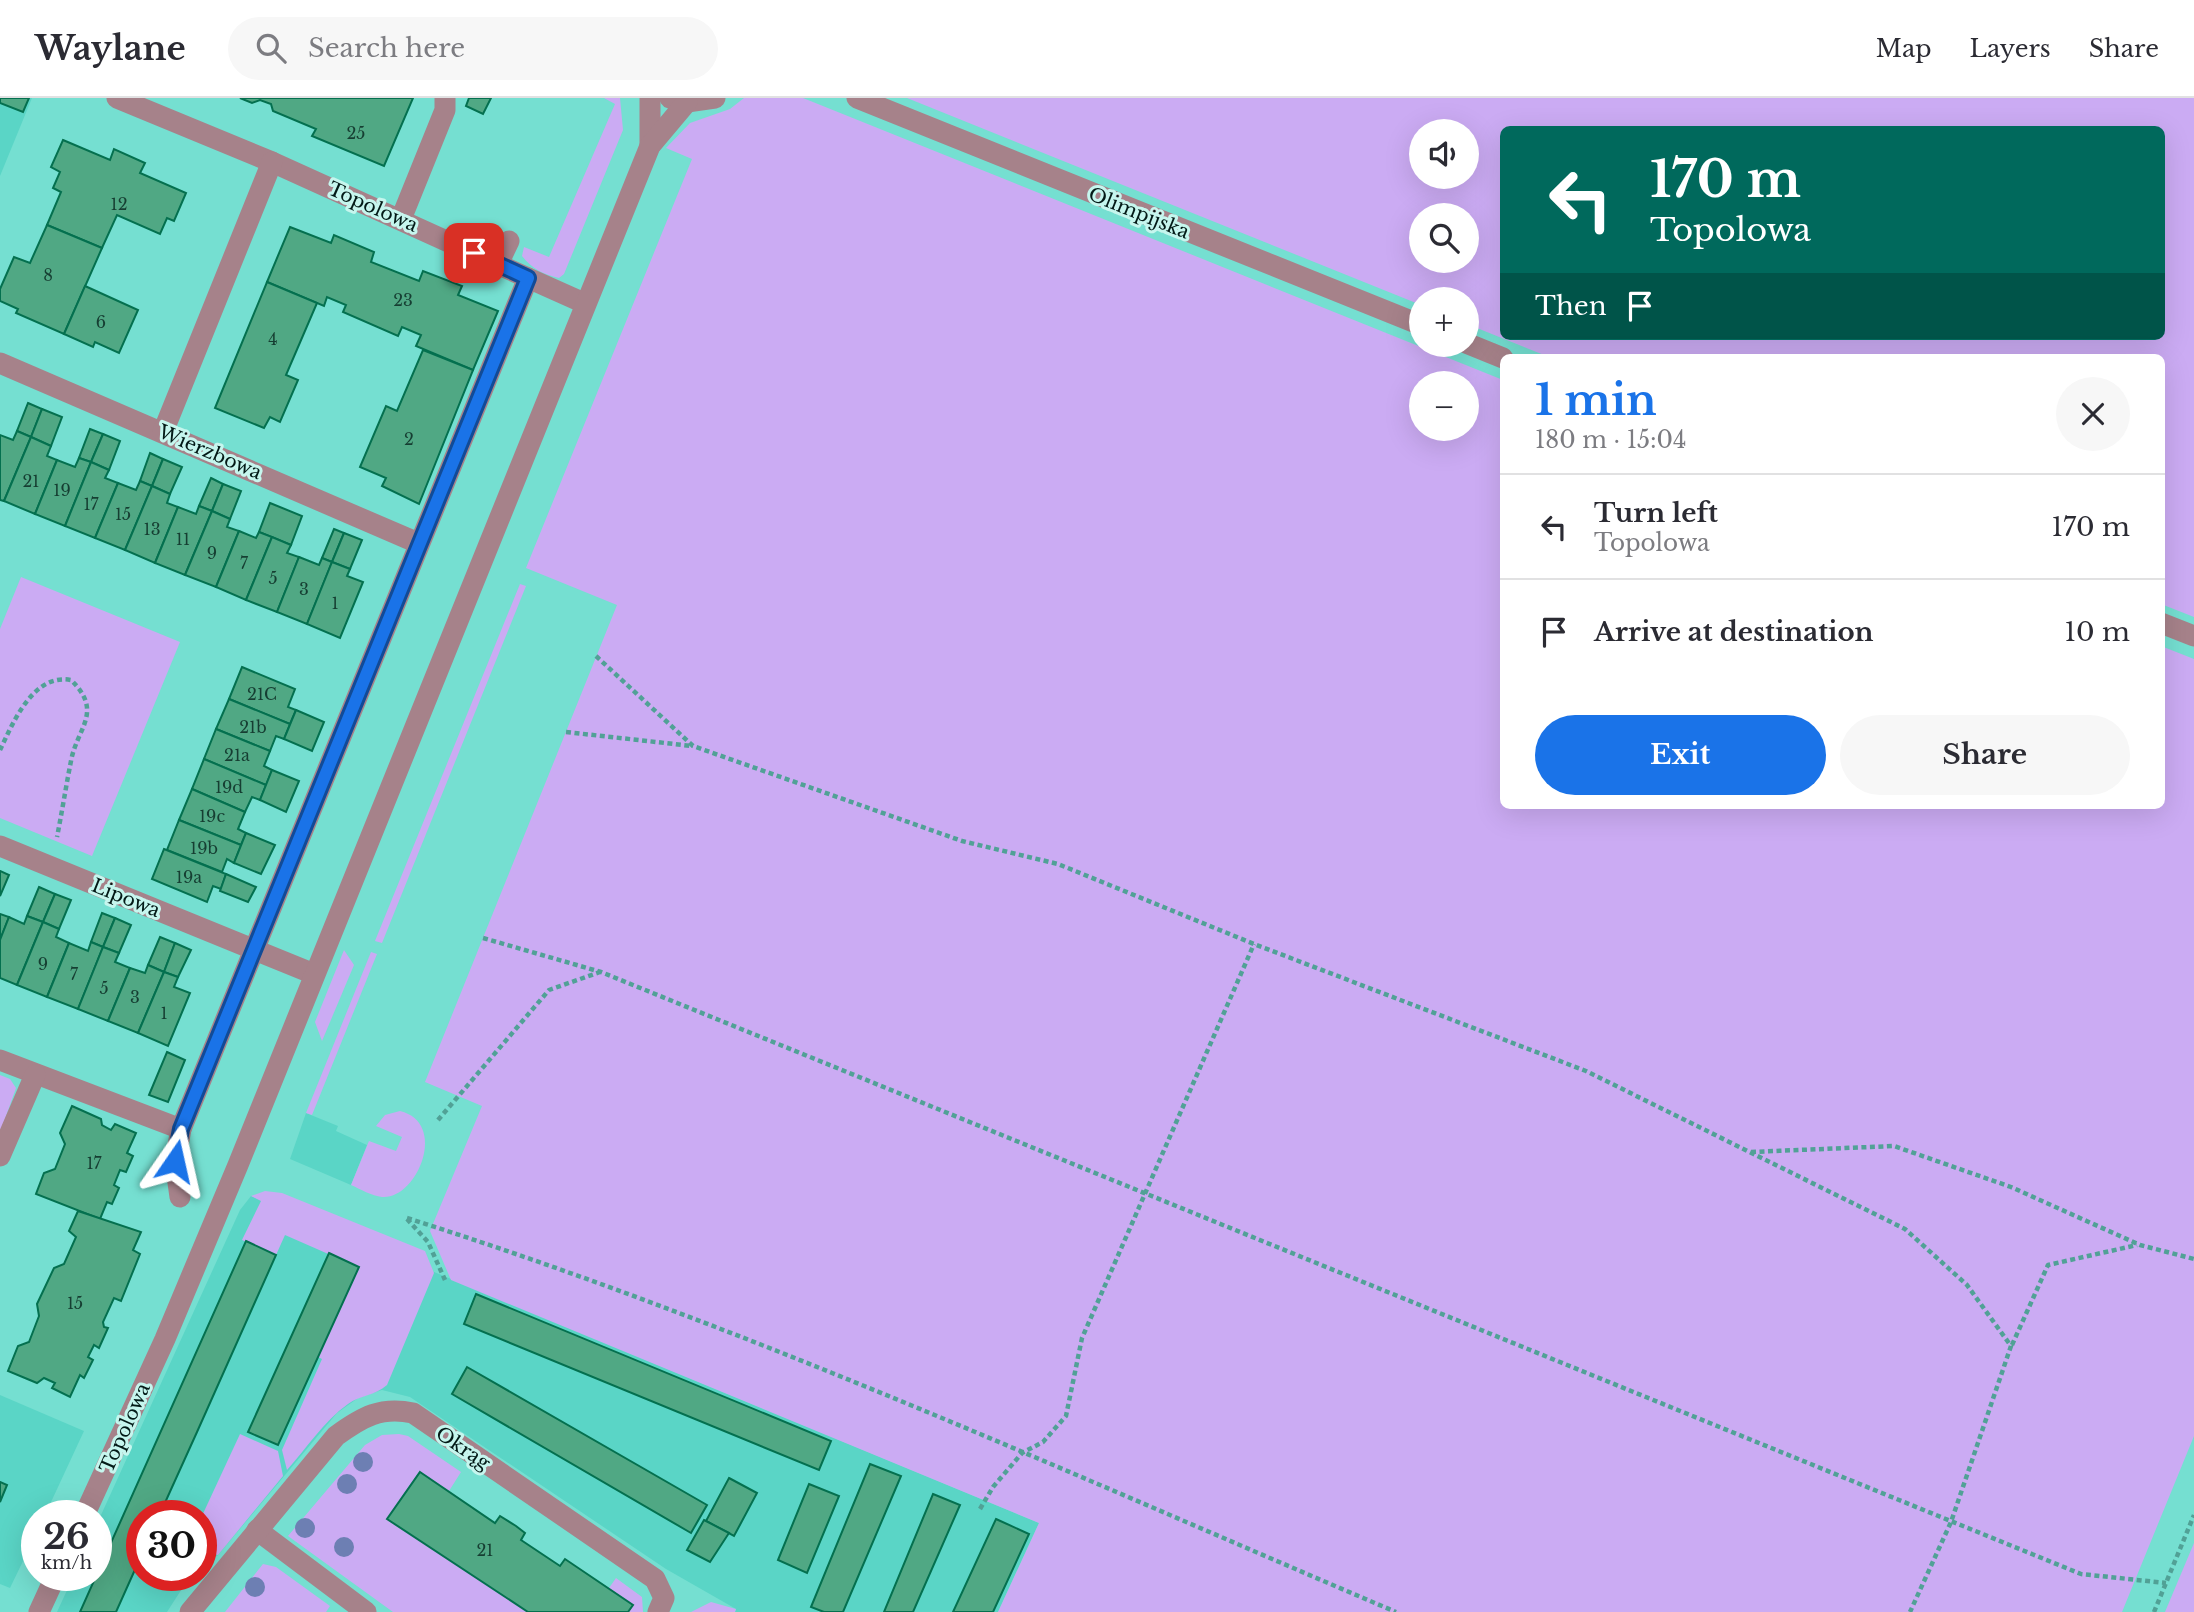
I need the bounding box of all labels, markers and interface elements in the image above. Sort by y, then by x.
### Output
search box [228,17,718,80]
text: Waylane [35,28,186,69]
icon: search [252,29,290,67]
text: Search here [308,32,465,64]
text: Map [1876,34,1932,63]
text: Layers [1970,34,2051,63]
text: Share [2089,34,2159,63]
map controls [1409,119,1479,441]
button: sound [1409,119,1479,189]
house number: 25 [347,123,365,143]
text: 170 m [1650,149,1801,210]
icon: left [1535,154,1626,245]
street label: Topolowa [325,177,422,237]
street label: Olimpijska [1085,182,1193,244]
house number: 12 [111,194,128,214]
button: search [1409,203,1479,273]
text: Topolowa [1650,210,1811,250]
pin [444,223,504,283]
icon: arrive [455,234,493,272]
house number: 8 [43,265,53,285]
button: + [1409,287,1479,357]
icon: arrive [1621,287,1659,325]
house number: 23 [393,290,413,310]
text: Then [1535,290,1607,322]
house number: 6 [96,312,106,332]
house number: 4 [268,329,278,349]
button: − [1409,371,1479,441]
text: 1 min [1535,374,1657,426]
button: close [2056,377,2130,451]
street label: Wierzbowa [154,419,266,484]
text: 180 m · 15:04 [1535,426,1686,454]
house number: 2 [404,429,414,449]
house number: 21 [23,471,40,491]
house number: 19 [53,480,71,500]
house number: 17 [83,494,100,514]
text: Turn left [1594,497,1718,529]
house number: 15 [115,504,131,524]
icon: left [1535,508,1573,546]
text: 170 m [2051,511,2130,543]
house number: 13 [144,519,161,539]
house number: 11 [176,529,190,549]
text: Topolowa [1594,529,1710,557]
house number: 9 [207,543,217,563]
house number: 7 [240,553,249,573]
house number: 5 [268,568,278,588]
house number: 3 [299,579,309,599]
house number: 1 [331,593,339,613]
icon: arrive [1535,613,1573,651]
text: Arrive at destination [1594,616,1874,648]
text: 10 m [2064,616,2130,648]
house number: 21C [247,684,277,704]
button: Exit [1535,715,1826,795]
button: Share [1840,715,2130,795]
house number: 21b [239,717,267,737]
house number: 21a [224,745,250,765]
house number: 19d [215,777,243,797]
house number: 19c [199,806,225,826]
house number: 19b [190,838,218,858]
house number: 19a [176,867,202,887]
street label: Lipowa [88,874,164,922]
house number: 9 [38,954,48,974]
house number: 7 [70,964,79,984]
house number: 5 [99,978,109,998]
house number: 3 [130,987,140,1007]
house number: 1 [160,1003,168,1023]
position arrow [138,1124,212,1198]
house number: 17 [86,1153,103,1173]
house number: 15 [67,1293,83,1313]
street label: Topolowa [95,1379,155,1476]
street label: Okrąg [432,1422,495,1475]
speed limit sign: 30 [126,1500,217,1591]
text: 26 [43,1515,90,1558]
house number: 21 [477,1540,494,1560]
text: km/h [41,1552,92,1574]

